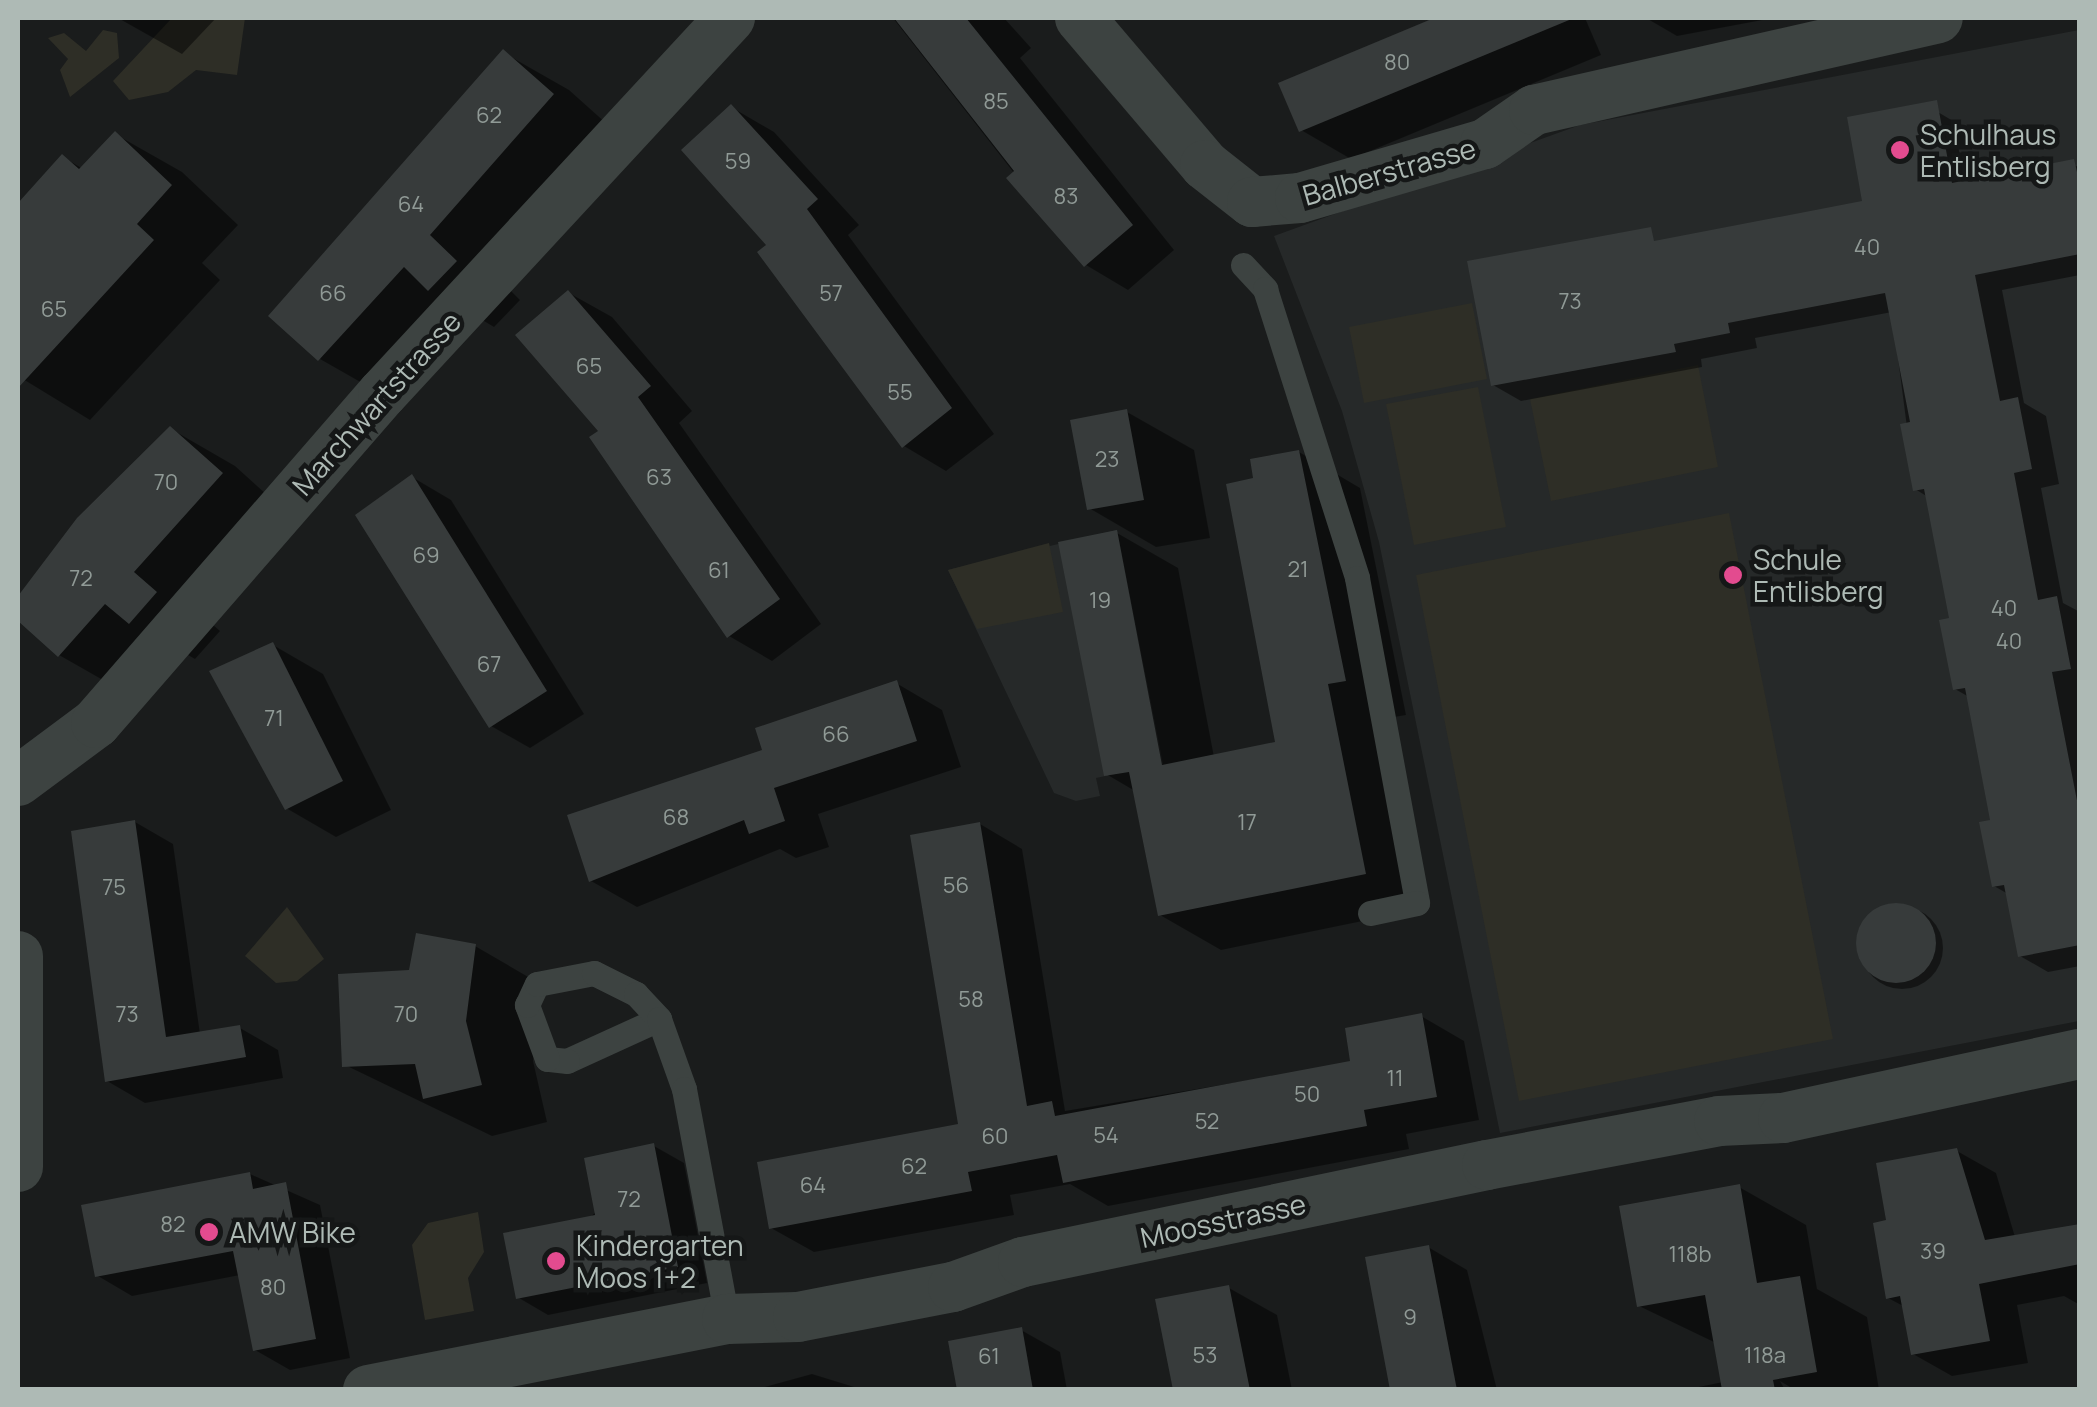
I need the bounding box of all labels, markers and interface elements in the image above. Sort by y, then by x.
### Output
house number: 80 [1384,50,1410,76]
house number: 85 [983,89,1009,115]
house number: 62 [476,103,502,129]
place label: Schulhaus Entlisberg [1920,117,2056,183]
street label: Balberstrasse [1299,130,1479,212]
marker: Schulhaus Entlisberg [1889,139,1911,161]
house number: 59 [725,149,751,175]
house number: 83 [1054,184,1078,210]
house number: 64 [398,192,424,218]
house number: 40 [1854,235,1880,261]
house number: 66 [319,281,347,307]
house number: 57 [819,281,843,307]
house number: 73 [1558,289,1582,315]
house number: 65 [41,297,67,323]
street label: Marchwartstrasse [285,304,467,502]
house number: 65 [576,354,602,380]
house number: 55 [887,380,913,406]
house number: 23 [1095,447,1119,473]
house number: 63 [646,465,672,491]
house number: 70 [154,470,178,496]
place label: Schule Entlisberg [1753,542,1884,608]
house number: 69 [412,543,440,569]
house number: 21 [1287,557,1309,583]
house number: 61 [708,558,730,584]
marker: Schule Entlisberg [1722,564,1744,586]
house number: 72 [69,566,93,592]
house number: 19 [1089,588,1111,614]
house number: 40 [1991,596,2017,622]
house number: 40 [1996,629,2022,655]
house number: 67 [477,652,501,678]
house number: 71 [264,706,284,732]
house number: 66 [822,722,850,748]
house number: 68 [663,805,689,831]
house number: 17 [1237,810,1257,836]
house number: 56 [943,873,969,899]
house number: 75 [102,875,126,901]
house number: 58 [958,987,984,1013]
house number: 73 [115,1002,139,1028]
house number: 70 [394,1002,418,1028]
house number: 11 [1386,1066,1404,1092]
house number: 50 [1294,1082,1320,1108]
house number: 52 [1195,1109,1219,1135]
house number: 54 [1093,1123,1119,1149]
house number: 60 [981,1124,1009,1150]
house number: 62 [901,1154,927,1180]
house number: 64 [800,1173,826,1199]
street label: Moosstrasse [1137,1186,1309,1254]
house number: 72 [617,1187,641,1213]
house number: 82 [160,1212,186,1238]
place label: AMW Bike [229,1215,356,1249]
marker: AMW Bike [198,1221,220,1243]
place label: Kindergarten Moos 1+2 [576,1228,744,1294]
house number: 39 [1920,1239,1946,1265]
house number: 118b [1669,1242,1711,1268]
marker: Kindergarten Moos 1+2 [545,1250,567,1272]
house number: 80 [260,1275,286,1301]
house number: 9 [1403,1305,1417,1331]
house number: 53 [1193,1343,1217,1369]
house number: 118a [1744,1343,1786,1369]
house number: 61 [978,1344,1000,1370]

